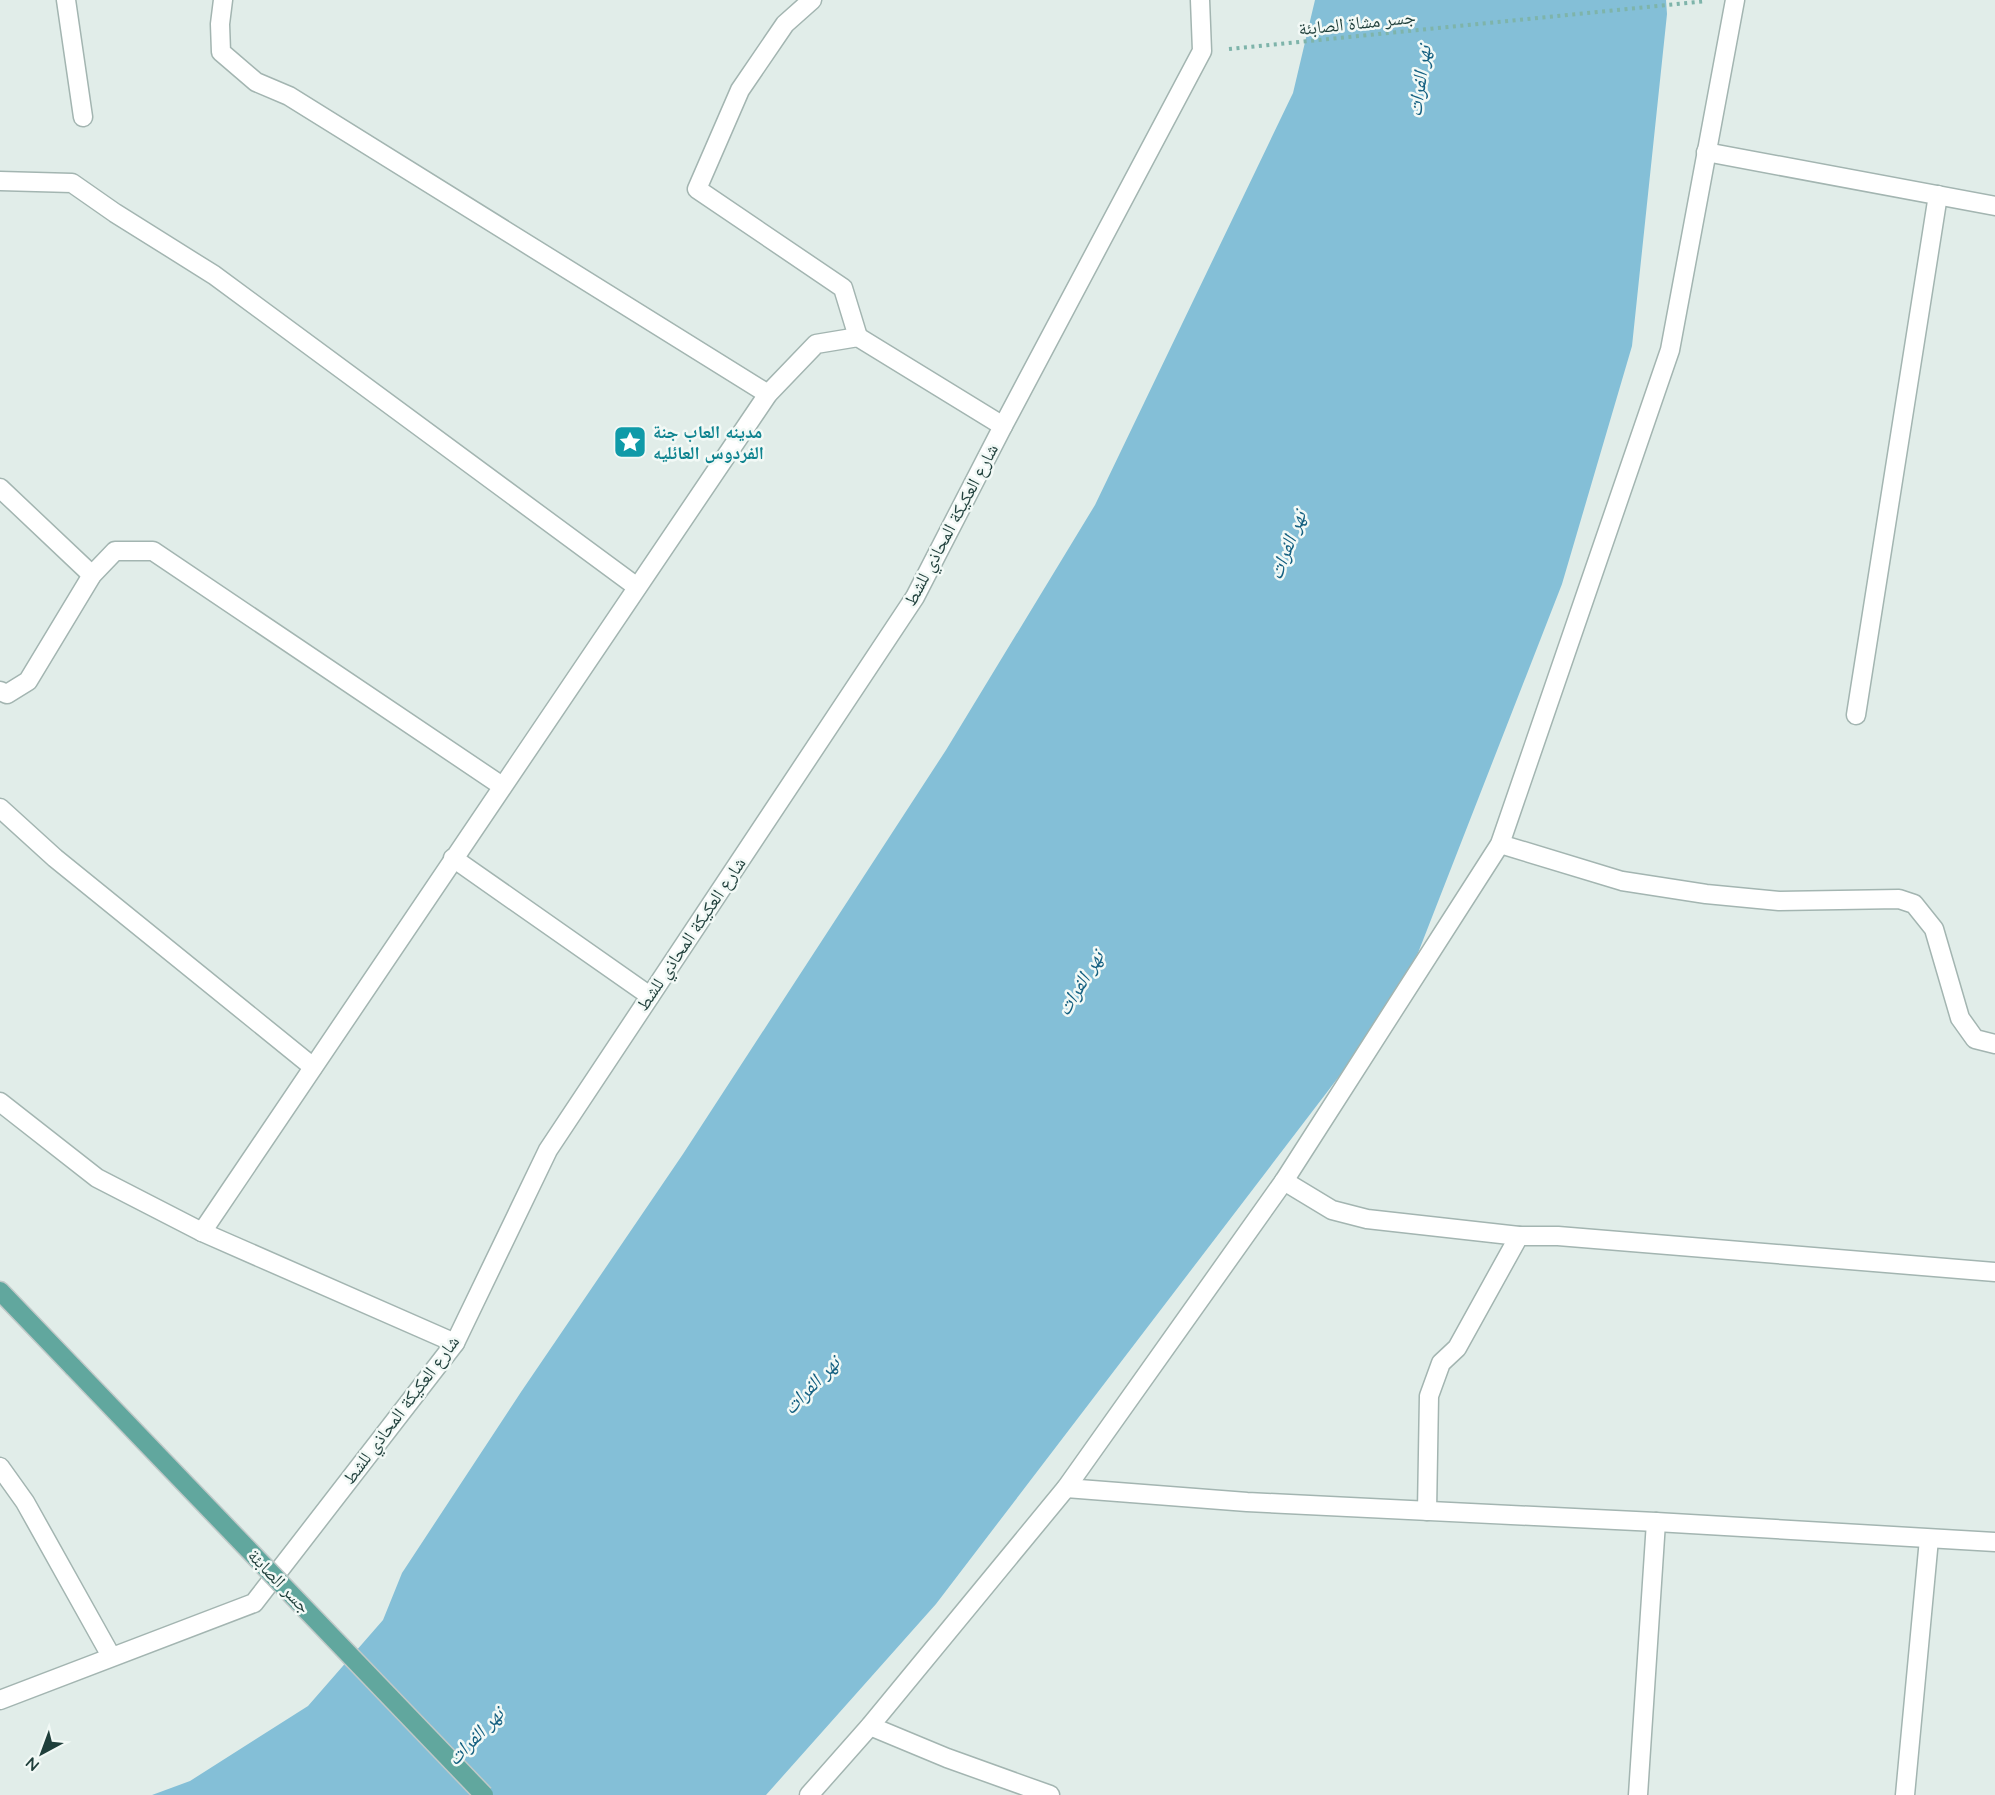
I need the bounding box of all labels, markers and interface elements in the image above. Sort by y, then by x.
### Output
street label: جسر مشاة الصابئة [1297,5,1417,40]
water label: نهر الفرات [1401,41,1436,118]
place label: مدينه العاب جنة الفردوس العائليه [653,420,764,464]
place icon: مدينه العاب جنة الفردوس العائليه [612,424,648,460]
street label: شارع العكيكة المحاذي للشط [898,440,1006,611]
water label: نهر الفرات [1262,504,1312,583]
street label: شارع العكيكة المحاذي للشط [631,853,754,1017]
water label: نهر الفرات [1050,943,1110,1020]
street label: شارع العكيكة المحاذي للشط [337,1331,467,1491]
water label: نهر الفرات [777,1348,846,1419]
street label: جسر الصابئة [243,1544,316,1618]
water label: نهر الفرات [441,1699,510,1770]
north arrow [12,1723,72,1783]
text: N [21,1753,43,1776]

